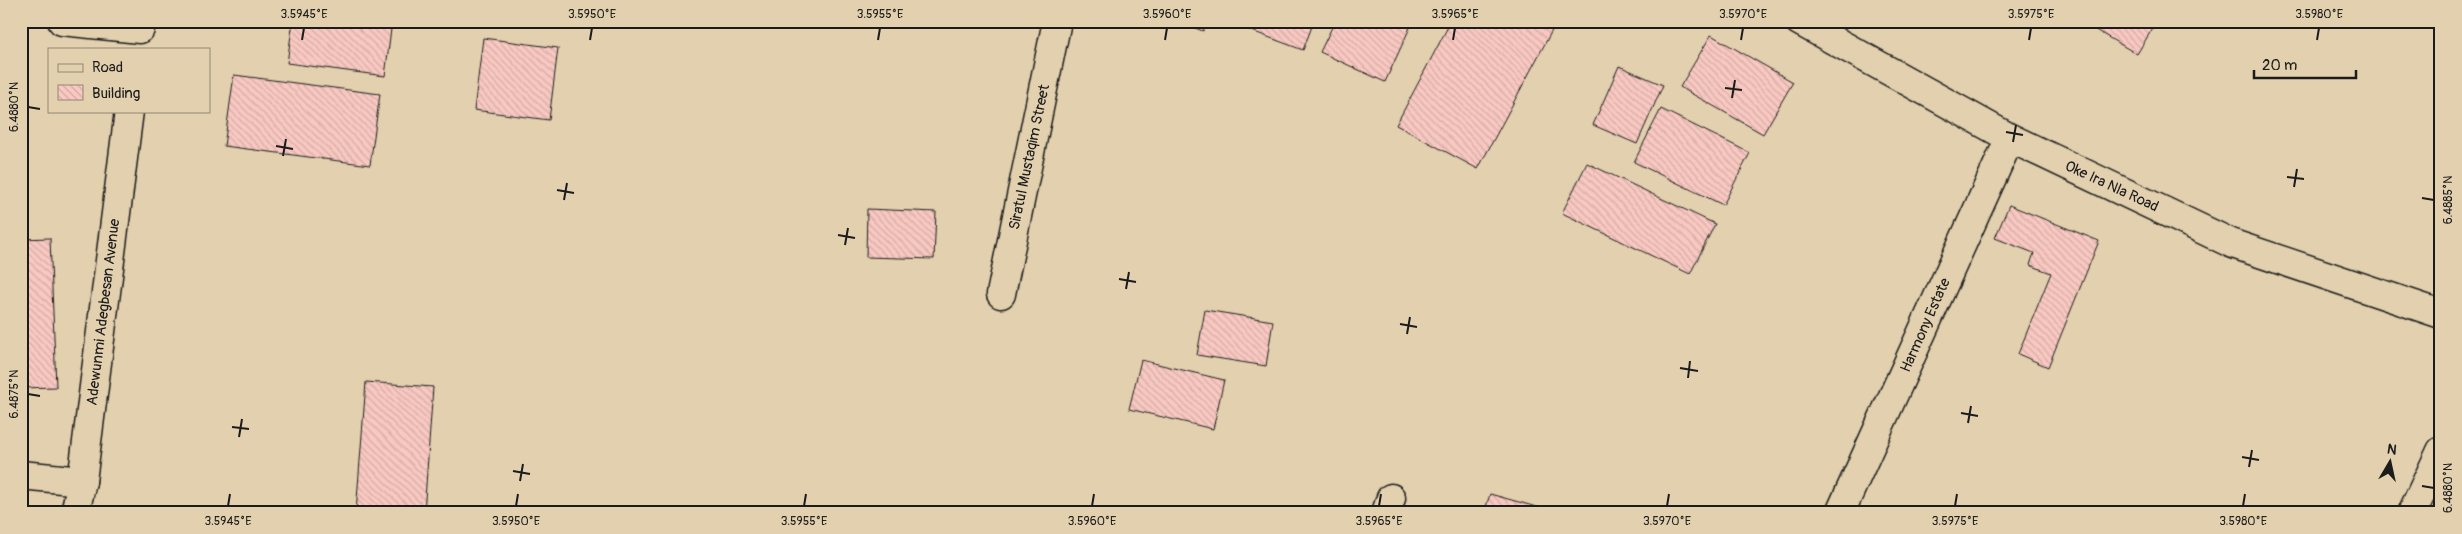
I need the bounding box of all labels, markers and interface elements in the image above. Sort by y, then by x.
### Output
text: 3.5945°E [281,7,327,22]
text: 3.5950°E [568,7,616,22]
text: 3.5955°E [857,7,903,22]
text: 3.5960°E [1143,7,1191,22]
text: 3.5965°E [1432,7,1479,22]
text: 3.5970°E [1719,7,1767,22]
text: 3.5975°E [2008,7,2054,22]
text: 3.5980°E [2295,7,2343,22]
legend [48,48,210,112]
scale bar [2254,48,2357,80]
text: 20 m [2262,56,2297,75]
text: Road [92,58,123,77]
text: 6.4880°N [7,82,22,132]
street label: Siratul Mustaqim Street [1005,82,1054,232]
text: Building [92,84,140,103]
street label: Oke Ira Nla Road [2062,156,2162,216]
text: 6.4885°N [2441,176,2456,224]
street label: Adewunmi Adegbesan Avenue [83,217,124,407]
street label: Harmony Estate [1896,274,1955,375]
text: 6.4875°N [7,370,22,418]
north arrow [2364,436,2414,486]
text: N [2386,441,2398,459]
text: 6.4880°N [2441,463,2456,513]
text: 3.5945°E [205,514,251,529]
text: 3.5950°E [492,514,540,529]
text: 3.5955°E [781,514,827,529]
text: 3.5960°E [1068,514,1116,529]
text: 3.5965°E [1356,514,1403,529]
text: 3.5970°E [1643,514,1691,529]
text: 3.5975°E [1932,514,1978,529]
text: 3.5980°E [2219,514,2267,529]

